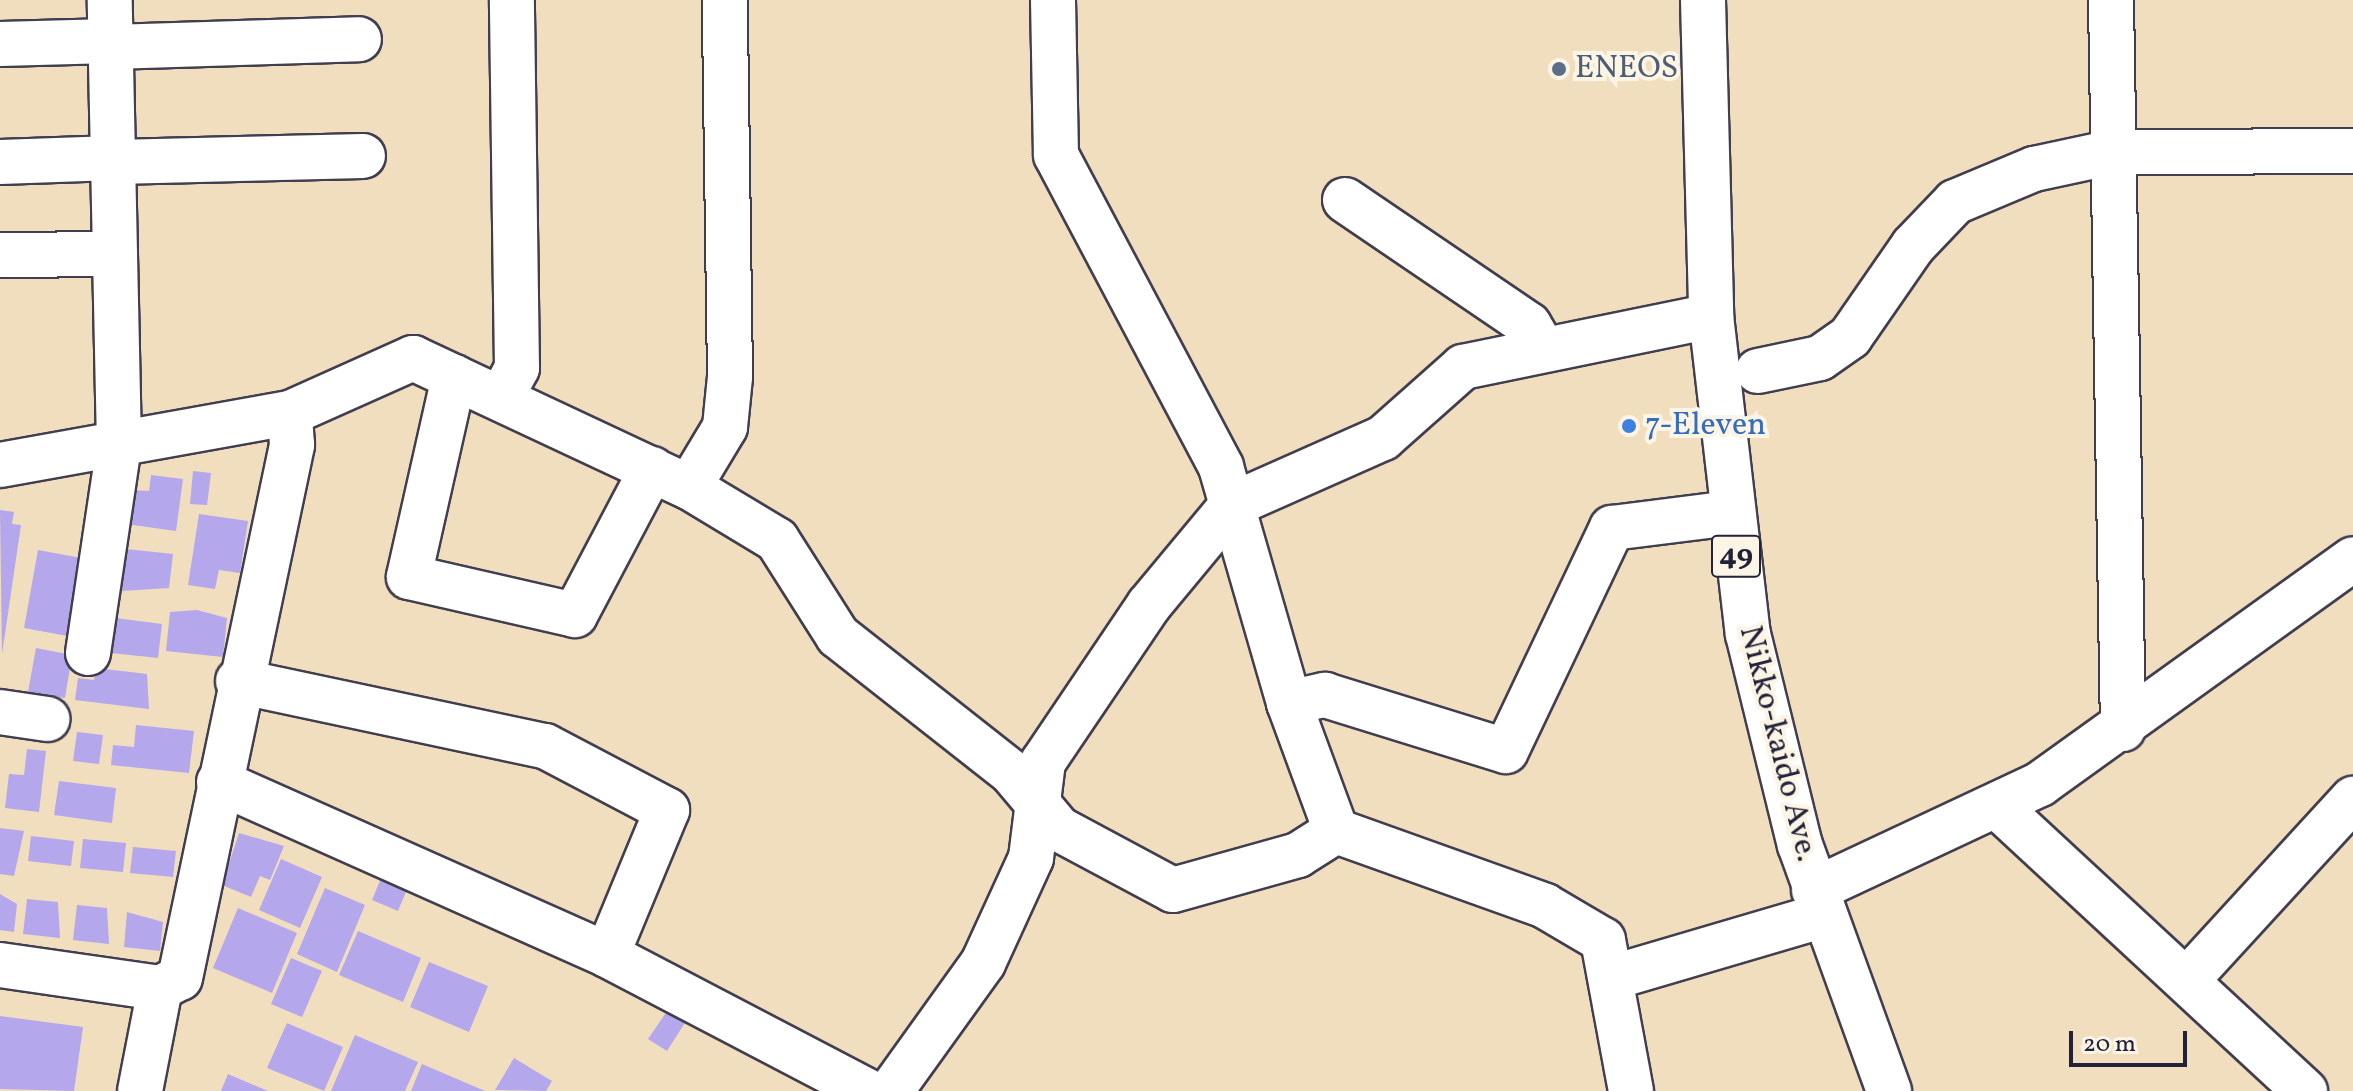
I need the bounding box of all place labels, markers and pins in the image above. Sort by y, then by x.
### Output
place label: ENEOS [1575,50,1678,88]
marker: ENEOS [1550,60,1568,78]
place label: 7-Eleven [1645,407,1766,445]
marker: 7-Eleven [1620,417,1638,435]

